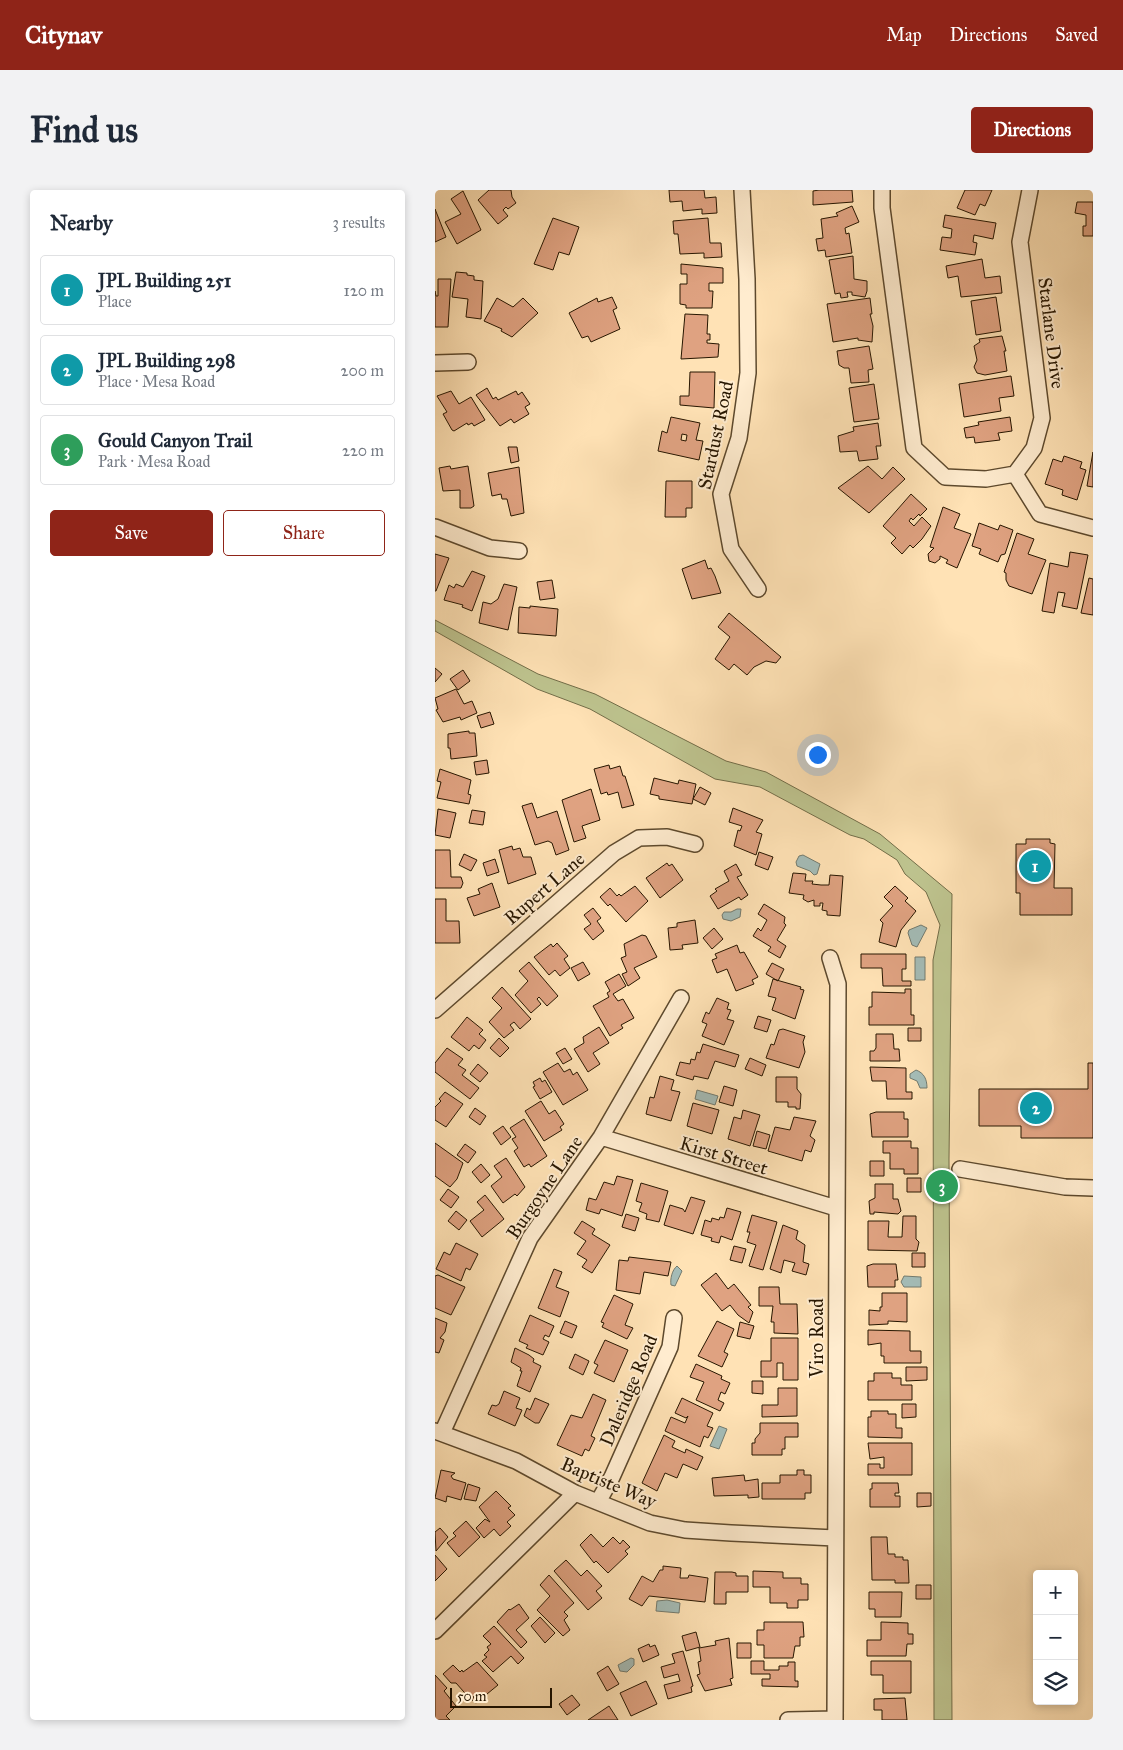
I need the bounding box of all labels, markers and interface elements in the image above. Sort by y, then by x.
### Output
text: Citynav [25,20,102,50]
text: Map [886,24,922,46]
text: Directions [950,24,1027,46]
text: Saved [1055,24,1098,46]
button: Directions [971,107,1093,153]
text: Find us [30,109,138,152]
text: Nearby [50,210,113,236]
text: 3 results [332,213,385,232]
text: JPL Building 251 [98,269,231,292]
street label: Starlane Drive [1033,276,1070,390]
text: 1 [64,281,70,300]
text: 120 m [344,281,384,300]
text: Place [98,292,132,311]
text: JPL Building 298 [98,349,235,372]
text: 2 [63,361,71,380]
text: 200 m [341,361,384,380]
text: Place · Mesa Road [98,372,215,391]
street label: Stardust Road [693,378,738,492]
text: Gould Canyon Trail [98,429,252,452]
text: 3 [64,441,70,460]
text: 220 m [342,441,384,460]
text: Park · Mesa Road [98,452,210,471]
button: Save [50,510,213,556]
button: Share [223,510,385,556]
your location [805,742,831,768]
street label: Rupert Lane [499,847,589,930]
pin: 1 [1019,847,1051,885]
pin: 2 [1020,1089,1052,1127]
street label: Burgoyne Lane [501,1131,588,1244]
street label: Kirst Street [677,1131,771,1180]
pin: 3 [926,1167,958,1205]
street label: Viro Road [805,1298,828,1379]
street label: Daleridge Road [595,1330,663,1450]
street label: Baptiste Way [558,1452,661,1513]
map controls [1033,1570,1078,1705]
button: + [1033,1570,1078,1615]
button: − [1033,1615,1078,1660]
button: layers [1033,1660,1078,1705]
scale bar [450,1685,553,1708]
text: 50 m [457,1688,486,1705]

